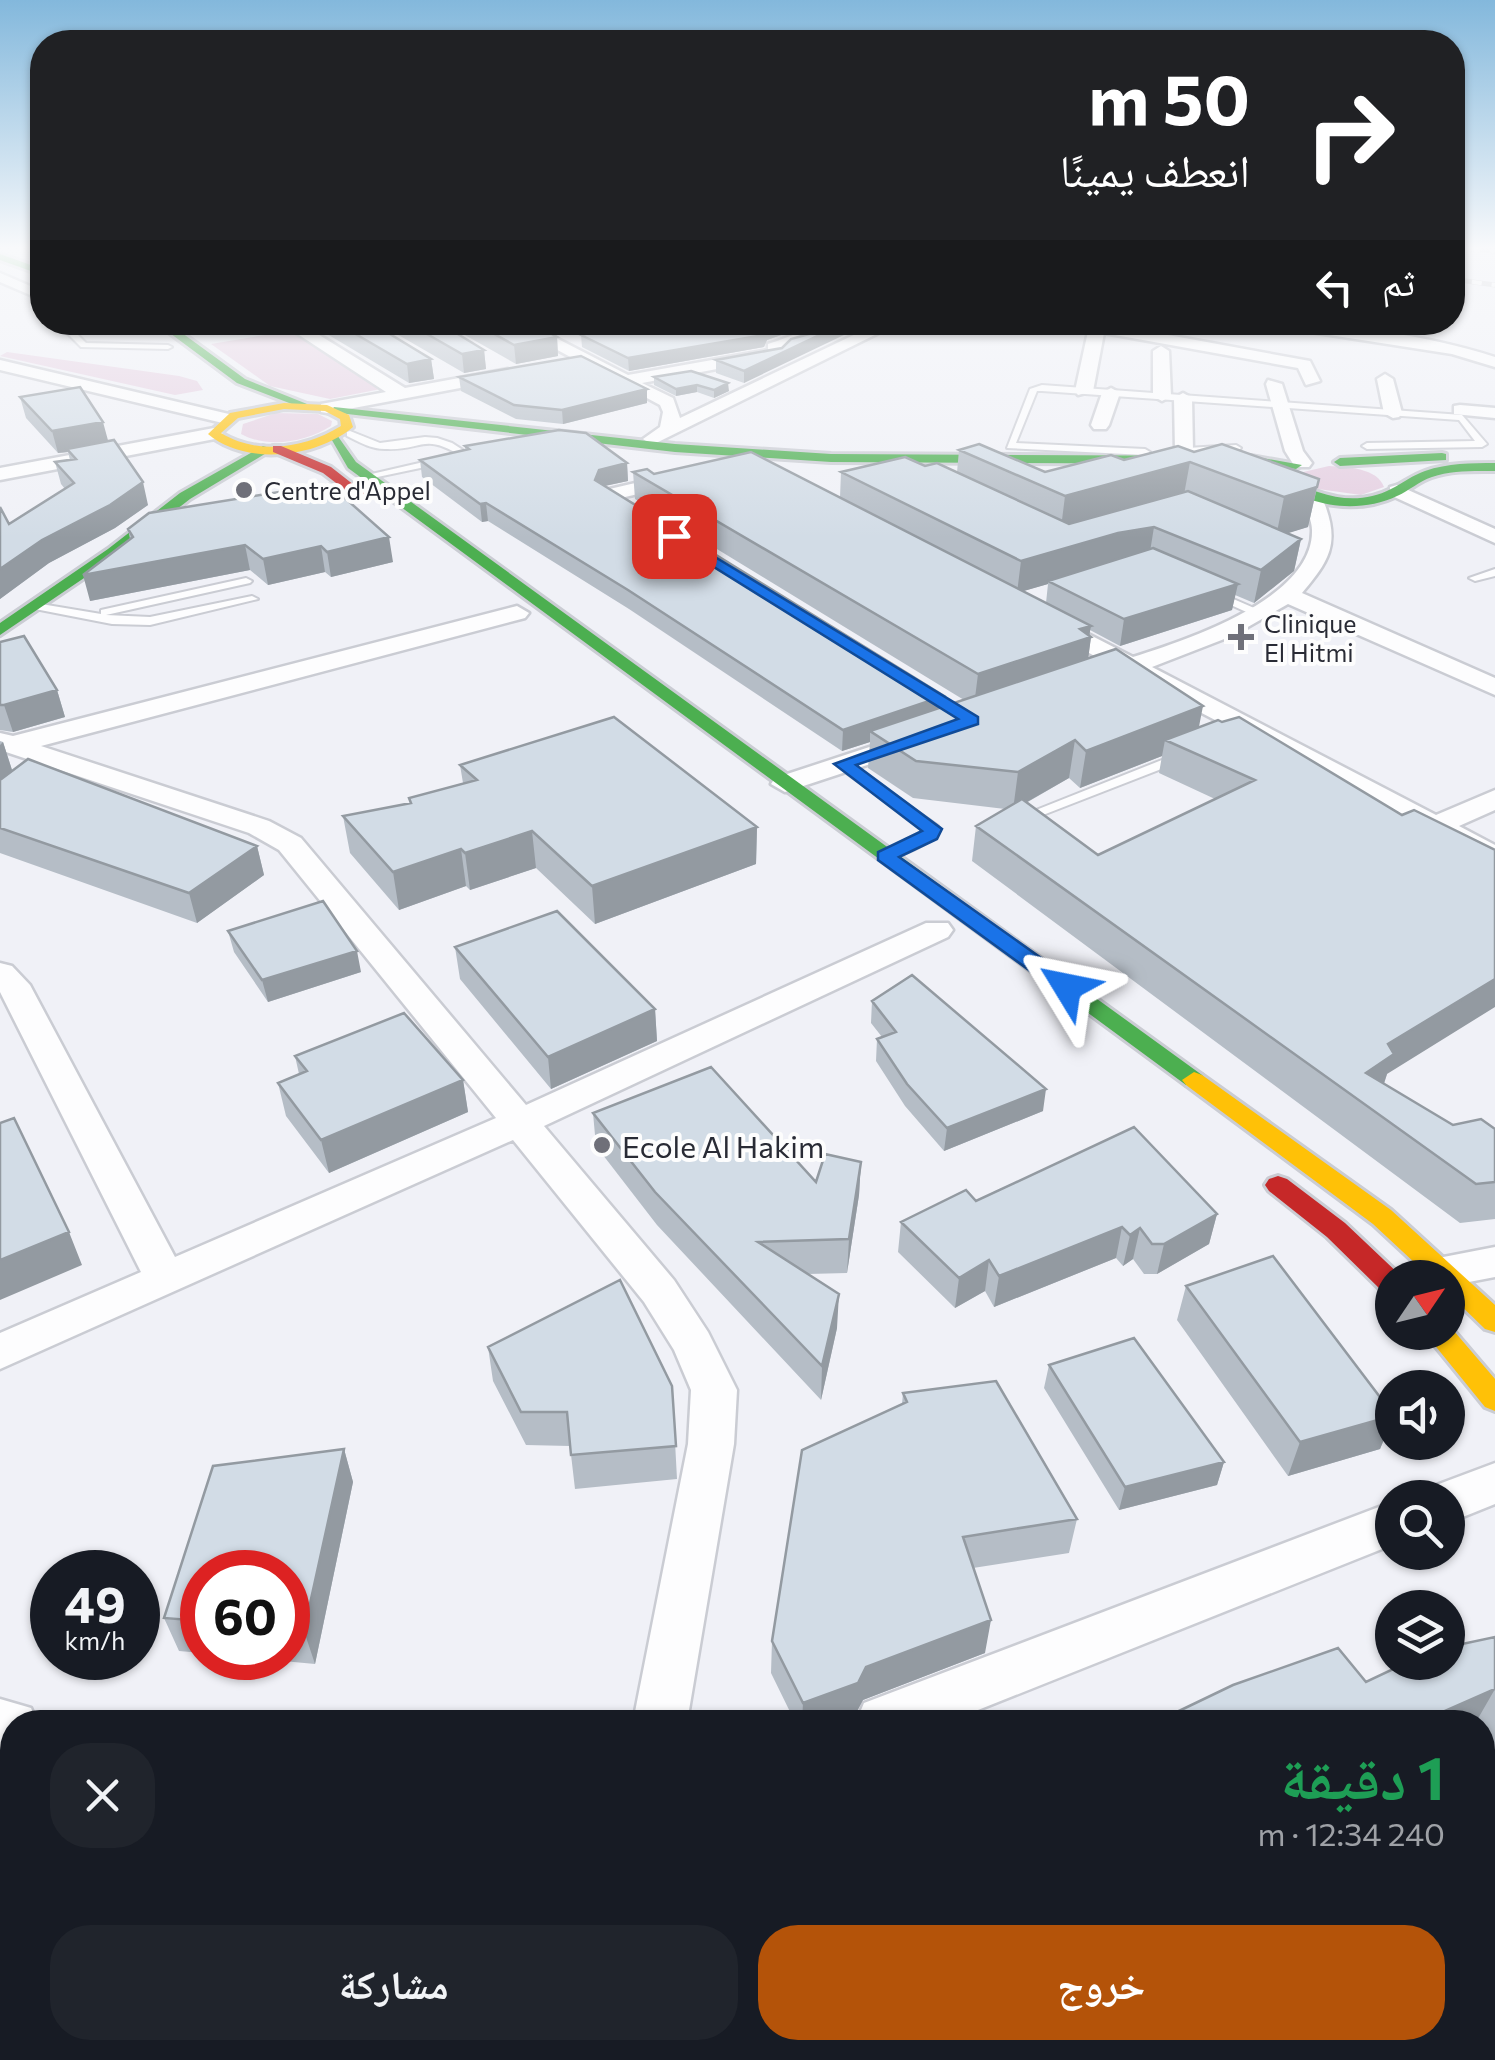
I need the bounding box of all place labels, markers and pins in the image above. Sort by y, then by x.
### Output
place label: Centre d'Appel [264,475,431,505]
marker: Centre d'Appel [233,479,255,501]
pin [632,494,717,579]
place label: Clinique El Hitmi [1264,608,1356,667]
marker: Clinique El Hitmi [1228,624,1254,650]
place label: Ecole Al Hakim [622,1127,824,1164]
marker: Ecole Al Hakim [591,1134,613,1156]

